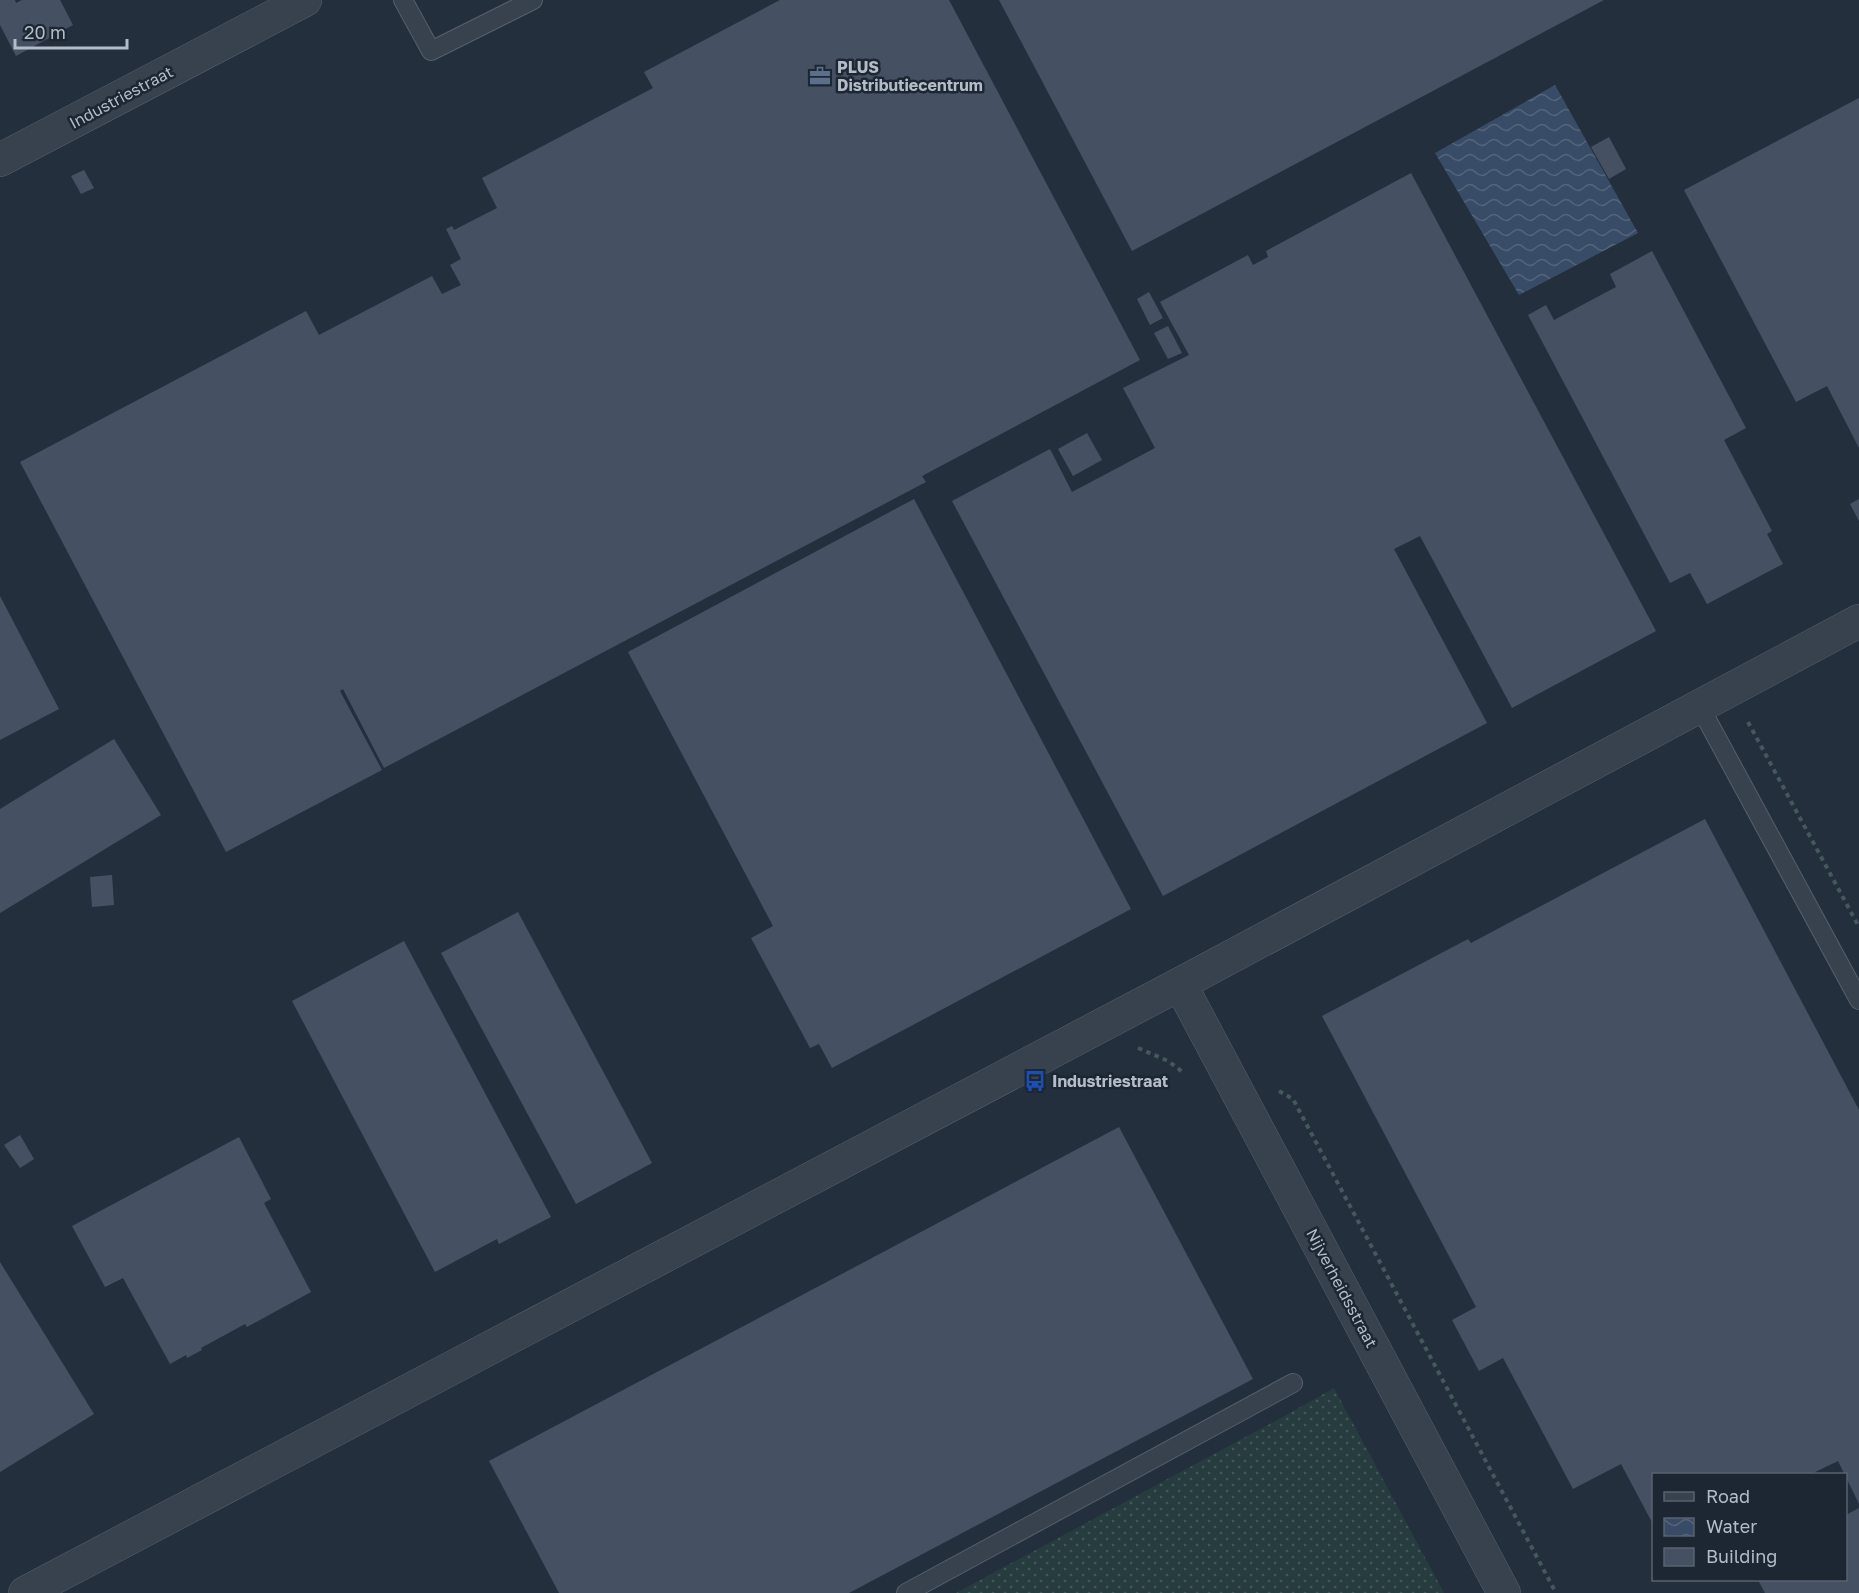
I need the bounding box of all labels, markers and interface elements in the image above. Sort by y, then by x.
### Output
scale bar [15,12,128,50]
text: 20 m [24,21,66,43]
place label: PLUS Distributiecentrum [837,57,983,95]
street label: Industriestraat [66,61,176,133]
office icon: PLUS Distributiecentrum [808,64,832,88]
bus stop icon: Industriestraat [1023,1069,1047,1093]
place label: Industriestraat [1052,1071,1168,1091]
street label: Nijverheidsstraat [1302,1225,1382,1351]
legend [1652,1473,1847,1581]
text: Road [1706,1485,1750,1507]
text: Water [1706,1515,1757,1537]
text: Building [1706,1545,1777,1567]

